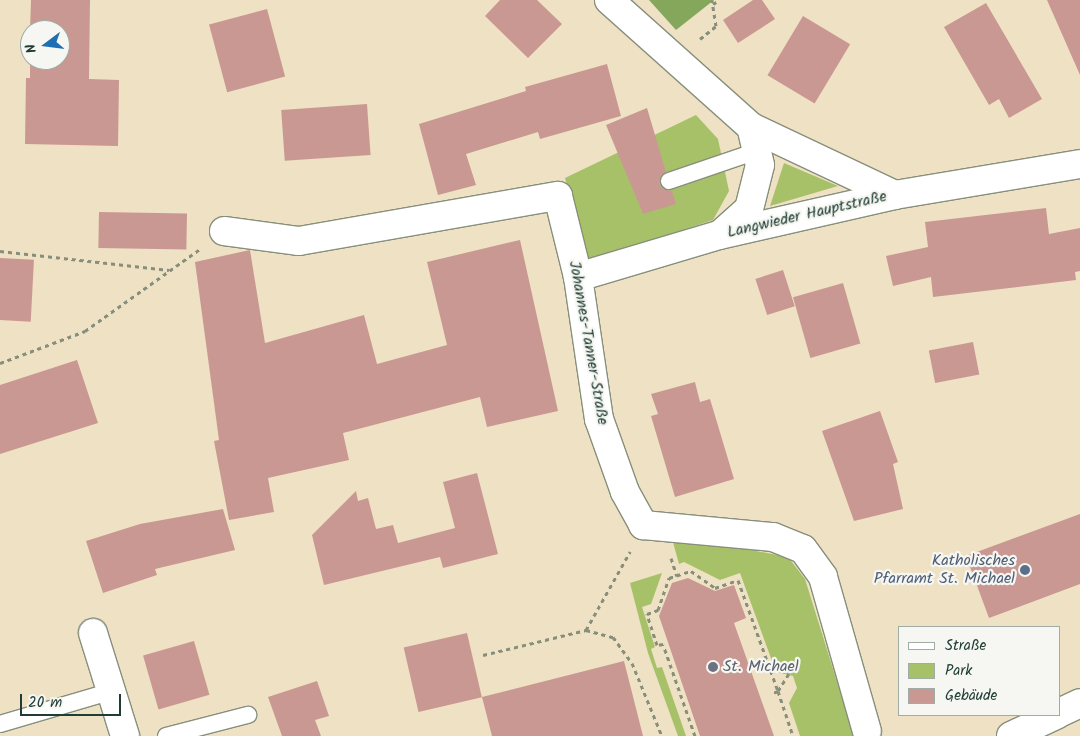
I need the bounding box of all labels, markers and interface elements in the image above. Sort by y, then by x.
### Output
north arrow [20,20,70,70]
text: N [20,42,43,56]
street label: Langwieder Hauptstraße [725,187,889,243]
street label: Johannes-Tanner-Straße [564,259,612,427]
place label: Katholisches Pfarramt St. Michael [874,551,1015,589]
marker: Katholisches Pfarramt St. Michael [1019,564,1031,576]
legend [898,626,1060,716]
text: Straße [945,634,986,658]
place label: St. Michael [723,657,799,677]
text: Park [945,659,972,683]
marker: St. Michael [707,661,719,673]
scale bar [22,684,124,716]
text: Gebäude [945,684,997,708]
text: 20 m [28,691,62,715]

